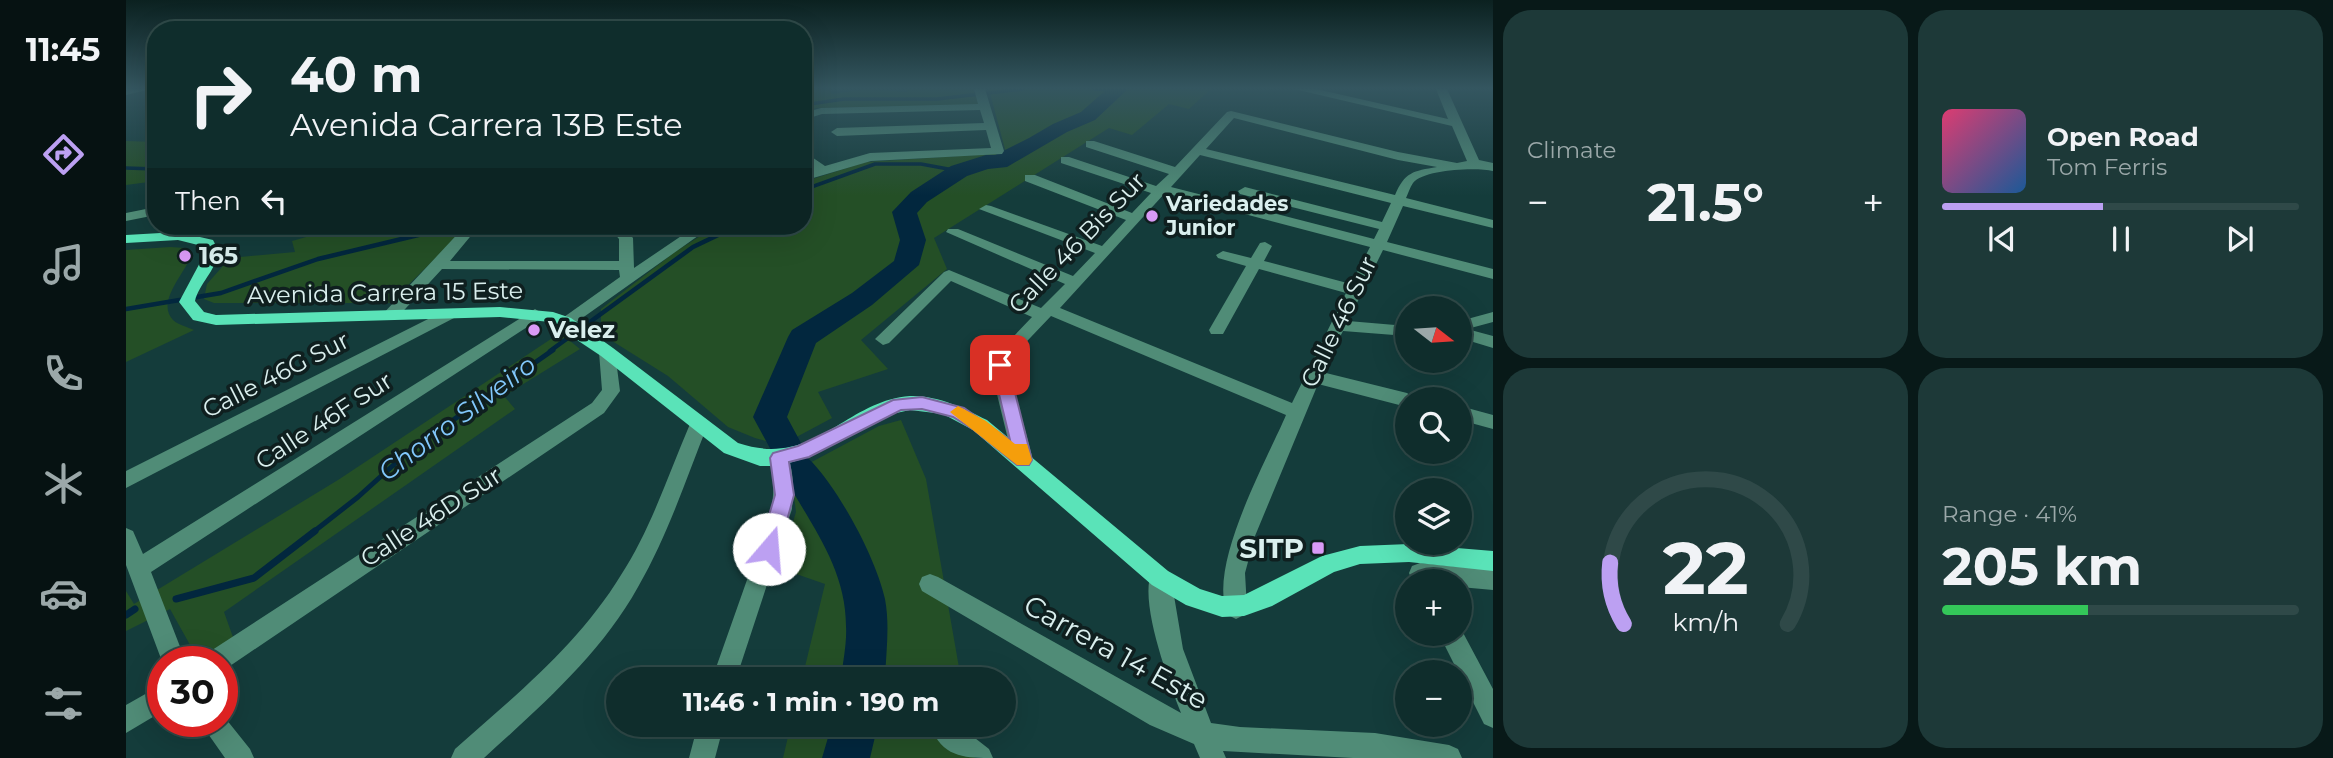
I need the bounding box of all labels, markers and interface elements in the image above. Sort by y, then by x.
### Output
text: 11:45 [26,30,100,69]
text: 40 m [290,45,422,104]
icon: right [175,49,266,140]
text: Avenida Carrera 13B Este [290,105,683,144]
text: Open Road [2047,121,2199,153]
icon: directions [39,130,88,179]
text: Climate [1527,136,1616,164]
text: Tom Ferris [2047,153,2167,181]
street label: Calle 46 Bis Sur [1002,166,1151,319]
text: 21.5° [1647,171,1764,234]
text: − [1527,179,1549,226]
text: + [1862,179,1884,226]
icon: left [255,182,293,220]
text: Then [175,185,241,217]
place label: Variedades Junior [1165,191,1289,240]
marker: Variedades Junior [1144,208,1160,224]
icon: previous [1983,220,2021,258]
icon: pause [2102,220,2140,258]
icon: next [2221,220,2259,258]
icon: music [39,240,88,289]
place label: 165 [199,241,238,270]
marker: 165 [177,248,193,264]
street label: Calle 46 Sur [1294,252,1383,392]
street label: Avenida Carrera 15 Este [247,276,523,309]
north arrow [1395,296,1472,373]
map controls [1395,296,1472,737]
place label: Velez [547,315,615,344]
marker: Velez [526,322,542,338]
street label: Calle 46G Sur [198,325,354,424]
pin [970,335,1030,395]
icon: arrive [981,346,1019,384]
water label: Chorro Silveiro [372,348,542,488]
icon: phone [39,349,88,398]
street label: Calle 46F Sur [250,366,398,476]
button: search [1395,387,1472,464]
icon: climate [39,459,88,508]
street label: Calle 46D Sur [355,460,506,573]
button: layers [1395,478,1472,555]
text: Range · 41% [1942,500,2077,528]
position arrow [732,512,806,586]
text: 22 [1663,524,1748,612]
place label: SITP [1239,531,1304,565]
text: 205 km [1942,535,2142,598]
marker: SITP [1310,540,1326,556]
icon: car [39,569,88,618]
button: + [1395,569,1472,646]
street label: Carrera 14 Este [1018,587,1214,717]
text: km/h [1672,607,1739,637]
speed limit sign: 30 [147,646,238,737]
button: − [1395,660,1472,737]
icon: filters [39,679,88,728]
text: 11:46 · 1 min · 190 m [683,686,939,718]

